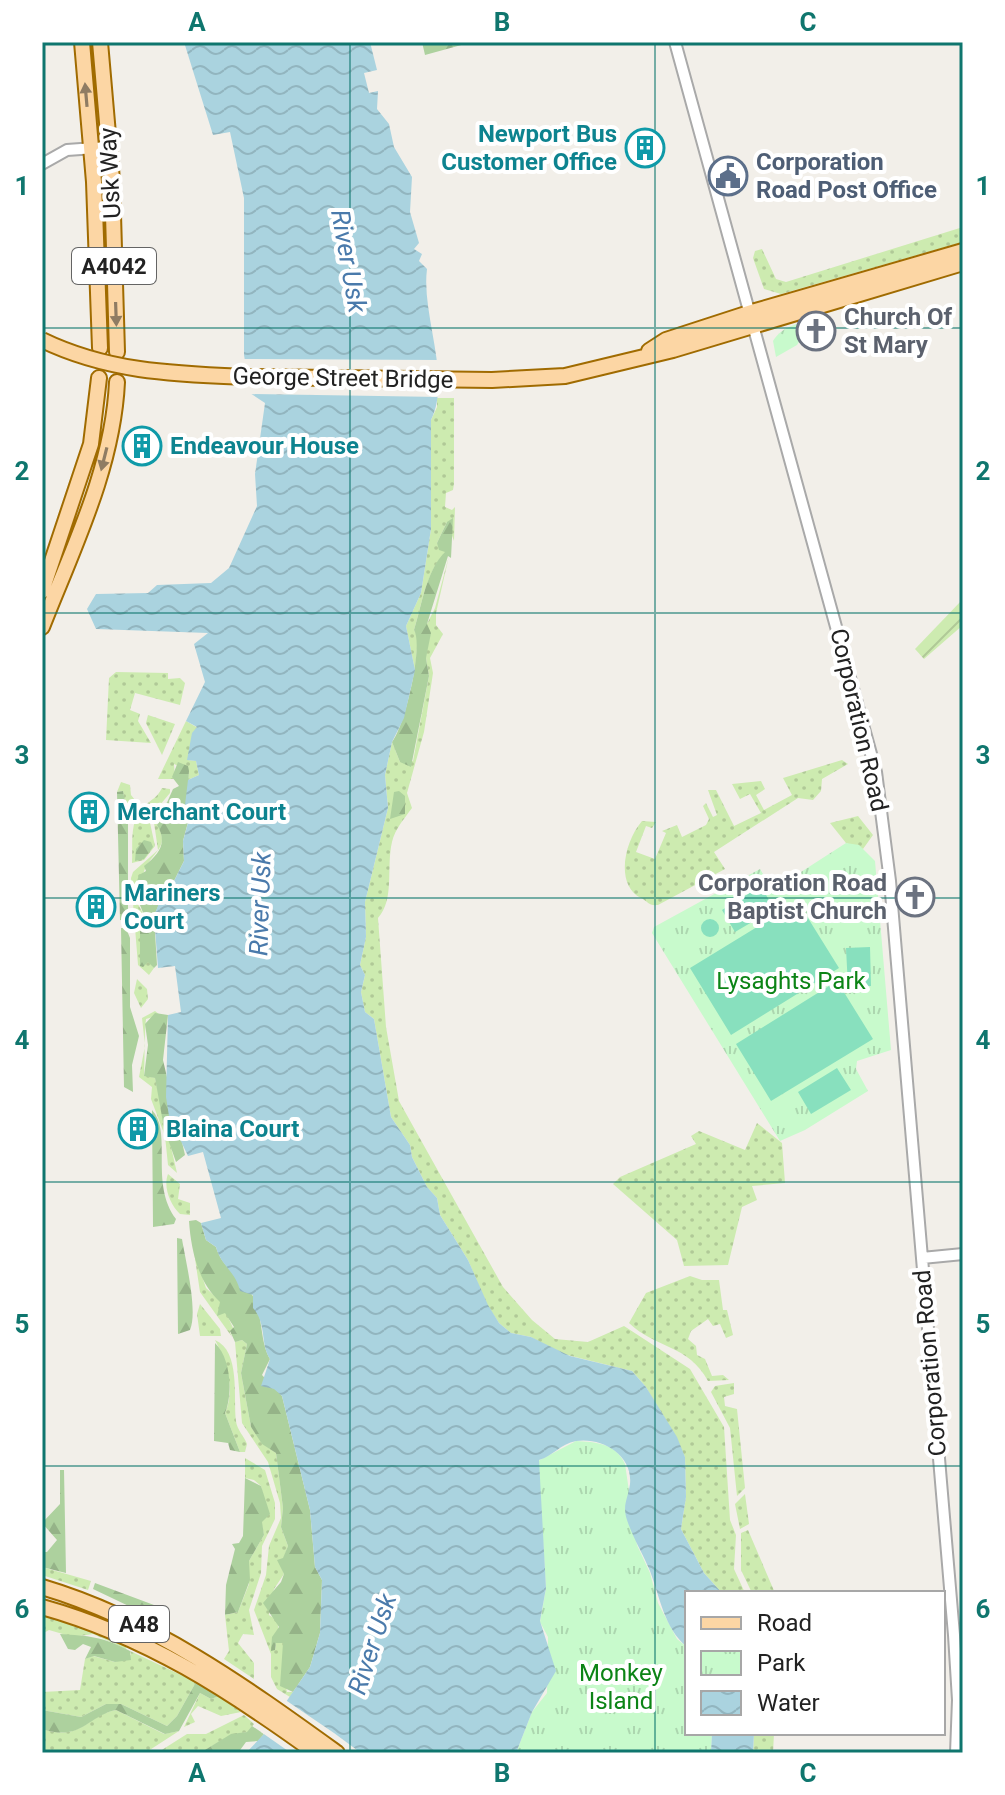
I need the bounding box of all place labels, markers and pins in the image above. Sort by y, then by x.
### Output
place label: Newport Bus Customer Office [441,120,617,176]
building icon: Newport Bus Customer Office [624,127,666,169]
place label: Corporation Road Post Office [756,148,937,204]
public building icon: Corporation Road Post Office [707,155,749,197]
place label: Church Of St Mary [844,303,953,359]
church icon: Church Of St Mary [795,310,837,352]
building icon: Endeavour House [121,425,163,467]
place label: Endeavour House [170,432,359,460]
building icon: Merchant Court [68,791,110,833]
place label: Merchant Court [117,798,286,826]
place label: Corporation Road Baptist Church [698,869,887,925]
church icon: Corporation Road Baptist Church [894,876,936,918]
place label: Mariners Court [124,879,221,935]
building icon: Mariners Court [75,886,117,928]
building icon: Blaina Court [117,1108,159,1150]
place label: Blaina Court [166,1115,299,1143]

